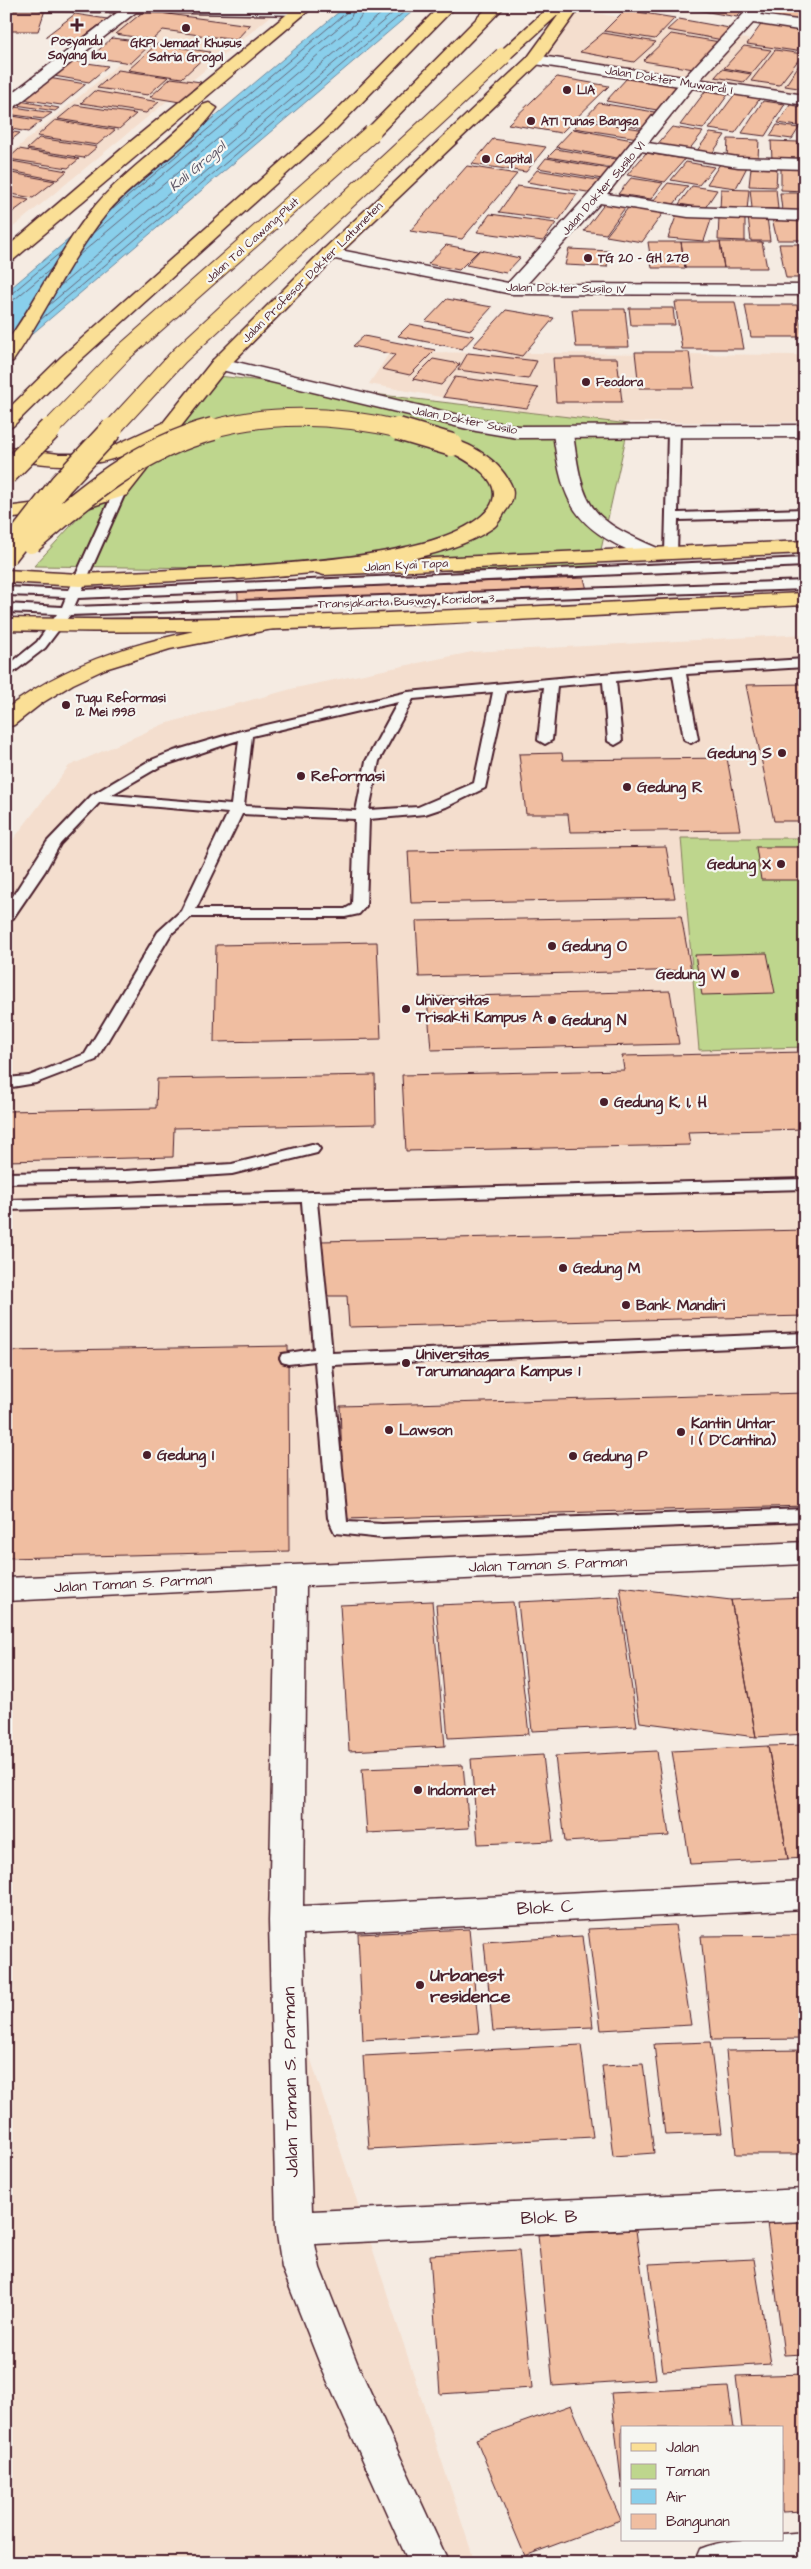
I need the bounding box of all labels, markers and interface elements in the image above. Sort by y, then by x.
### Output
marker: Posyandu Sayang Ibu [70,18,84,32]
marker: GKPI Jemaat Khusus Satria Grogol [180,22,192,34]
place label: Posyandu Sayang Ibu [47,33,106,66]
place label: GKPI Jemaat Khusus Satria Grogol [130,35,242,68]
street label: Jalan Dokter Muwardi I [604,62,734,99]
place label: LIA [577,82,595,99]
marker: LIA [561,84,573,96]
place label: ATI Tunas Bangsa [541,113,639,132]
marker: ATI Tunas Bangsa [525,115,537,127]
water label: Kali Grogol [165,136,232,196]
street label: Jalan Dokter Susilo VI [557,137,649,239]
place label: Capital [496,151,532,169]
marker: Capital [480,153,492,165]
street label: Jalan Tol Cawang–Pluit [202,194,304,288]
street label: Jalan Profesor Dokter Latumeten [238,198,387,347]
place label: TG 20 - GH 278 [597,250,689,267]
marker: TG 20 - GH 278 [582,252,594,264]
street label: Jalan Dokter Susilo IV [506,279,627,298]
place label: Feodora [596,374,644,391]
marker: Feodora [580,376,592,388]
street label: Jalan Dokter Susilo [411,402,519,439]
street label: Jalan Kyai Tapa [364,555,449,577]
street label: Transjakarta Busway Koridor 3 [317,590,495,614]
place label: Tugu Reformasi 12 Mei 1998 [75,690,166,721]
marker: Tugu Reformasi 12 Mei 1998 [60,699,72,711]
place label: Gedung S [707,743,772,766]
marker: Gedung S [776,747,788,759]
place label: Reformasi [311,766,385,787]
marker: Reformasi [295,770,307,782]
place label: Gedung R [637,777,703,800]
marker: Gedung R [621,781,633,793]
place label: Gedung X [707,854,771,877]
marker: Gedung X [775,858,787,870]
place label: Gedung O [562,936,627,959]
marker: Gedung O [546,940,558,952]
place label: Gedung W [656,964,726,987]
marker: Gedung W [729,968,741,980]
place label: Universitas Trisakti Kampus A [415,990,542,1028]
marker: Universitas Trisakti Kampus A [400,1003,412,1015]
place label: Gedung N [562,1010,627,1033]
marker: Gedung N [546,1014,558,1026]
place label: Gedung K, I, H [614,1092,707,1115]
marker: Gedung K, I, H [598,1096,610,1108]
place label: Gedung M [573,1258,641,1281]
marker: Gedung M [557,1262,569,1274]
place label: Bank Mandiri [636,1295,726,1316]
marker: Bank Mandiri [620,1299,632,1311]
place label: Universitas Tarumanagara Kampus 1 [415,1344,580,1384]
marker: Universitas Tarumanagara Kampus 1 [400,1357,412,1369]
place label: Kantin Untar 1 ( D'Cantina) [691,1413,777,1451]
place label: Lawson [399,1420,453,1441]
marker: Lawson [383,1424,395,1436]
marker: Kantin Untar 1 ( D'Cantina) [675,1426,687,1438]
place label: Gedung I [157,1445,214,1468]
place label: Gedung P [583,1446,648,1469]
marker: Gedung I [141,1449,153,1461]
marker: Gedung P [567,1450,579,1462]
street label: Jalan Taman S. Parman [468,1551,628,1578]
street label: Jalan Taman S. Parman [53,1569,213,1598]
place label: Indomaret [428,1780,497,1801]
marker: Indomaret [412,1784,424,1796]
street label: Blok C [516,1894,574,1921]
place label: Urbanest residence [430,1963,511,2009]
marker: Urbanest residence [414,1979,426,1991]
street label: Jalan Taman S. Parman [276,1986,305,2178]
street label: Blok B [520,2204,578,2231]
legend [621,2426,784,2542]
text: Jalan [666,2437,700,2458]
text: Taman [666,2461,710,2482]
text: Air [666,2487,686,2508]
text: Bangunan [666,2511,730,2533]

